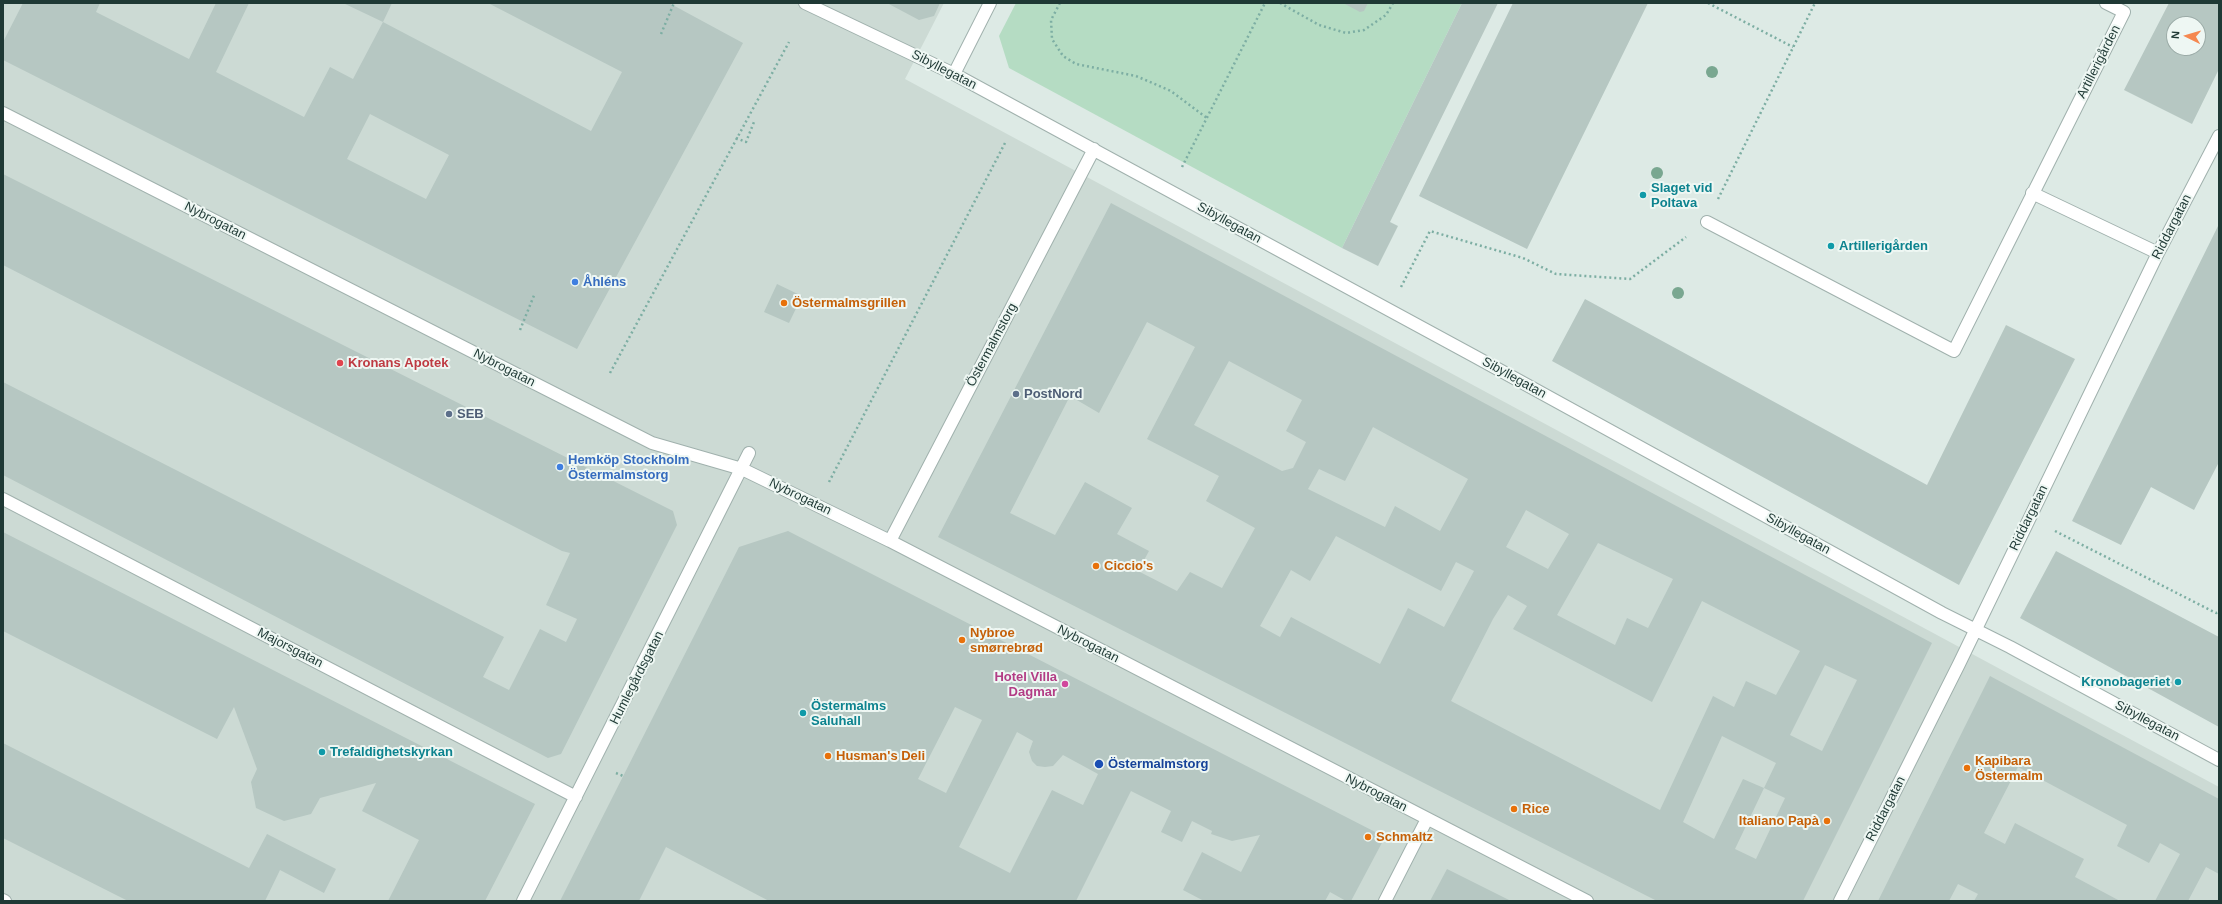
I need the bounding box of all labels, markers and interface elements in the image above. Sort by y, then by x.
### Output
north arrow [2166,16,2206,56]
street label: Artillerigården [2074,23,2124,101]
text: N [2169,31,2181,40]
street label: Sibyllegatan [909,47,979,93]
place label: Slaget vid Poltava [1651,180,1712,211]
marker: Slaget vid Poltava [1638,190,1648,200]
street label: Riddargatan [2149,192,2195,262]
street label: Nybrogatan [182,199,248,243]
street label: Sibyllegatan [1194,199,1264,247]
place label: Artillerigården [1839,238,1928,254]
marker: Artillerigården [1826,241,1836,251]
place label: Åhléns [583,274,626,290]
marker: Åhléns [570,277,580,287]
place label: Östermalmsgrillen [792,295,906,311]
marker: Östermalmsgrillen [779,298,789,308]
street label: Östermalmstorg [963,301,1021,389]
street label: Nybrogatan [471,346,537,390]
street label: Sibyllegatan [1479,354,1549,402]
place label: Kronans Apotek [348,355,448,371]
marker: Kronans Apotek [335,358,345,368]
place label: PostNord [1024,386,1082,402]
marker: PostNord [1011,389,1021,399]
place label: SEB [457,406,484,422]
marker: SEB [444,409,454,419]
place label: Hemköp Stockholm Östermalmstorg [568,452,689,483]
marker: Hemköp Stockholm Östermalmstorg [555,462,565,472]
street label: Nybrogatan [766,475,834,519]
street label: Riddargatan [2006,483,2052,553]
street label: Sibyllegatan [1763,510,1833,558]
place label: Ciccio's [1104,558,1153,574]
marker: Ciccio's [1091,561,1101,571]
street label: Nybrogatan [1055,622,1121,666]
street label: Majorsgatan [255,625,325,671]
place label: Nybroe smørrebrød [970,625,1043,656]
street label: Humlegårdsgatan [607,629,667,727]
marker: Nybroe smørrebrød [957,635,967,645]
place label: Hotel Villa Dagmar [994,669,1057,700]
place label: Kronobageriet [2081,674,2170,690]
marker: Kronobageriet [2173,677,2183,687]
marker: Hotel Villa Dagmar [1060,679,1070,689]
street label: Sibyllegatan [2112,697,2182,745]
place label: Östermalms Saluhall [811,698,886,729]
marker: Östermalms Saluhall [798,708,808,718]
place label: Trefaldighetskyrkan [330,744,453,760]
marker: Trefaldighetskyrkan [317,747,327,757]
place label: Husman's Deli [836,748,925,764]
marker: Husman's Deli [823,751,833,761]
place label: Kapibara Östermalm [1975,753,2043,784]
place label: Östermalmstorg [1108,756,1208,772]
marker: Östermalmstorg [1093,758,1105,770]
marker: Kapibara Östermalm [1962,763,1972,773]
street label: Nybrogatan [1343,771,1409,815]
street label: Riddargatan [1863,774,1909,844]
place label: Rice [1522,801,1549,817]
marker: Rice [1509,804,1519,814]
place label: Italiano Papà [1739,813,1819,829]
marker: Italiano Papà [1822,816,1832,826]
place label: Schmaltz [1376,829,1433,845]
marker: Schmaltz [1363,832,1373,842]

